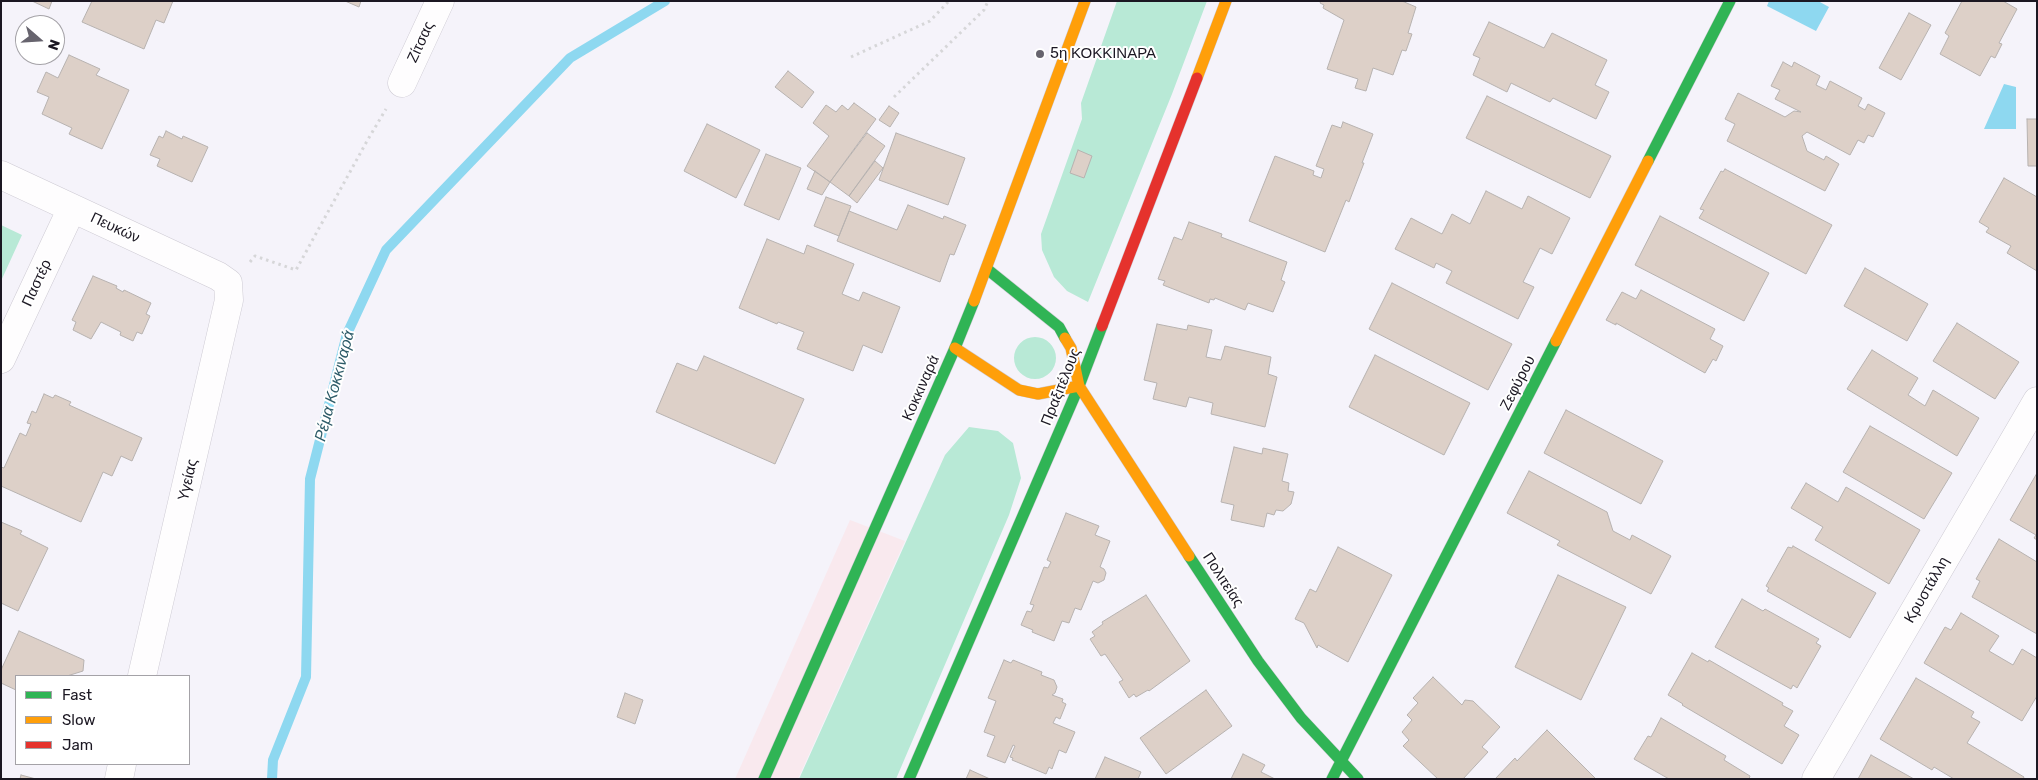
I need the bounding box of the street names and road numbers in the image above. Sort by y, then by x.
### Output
street label: Ζίτσας [404,19,438,65]
street label: Πευκών [88,209,142,247]
street label: Παστέρ [18,257,56,309]
street label: Πραξιτέλους [1037,346,1085,428]
street label: Κοκκιναρά [899,352,943,424]
street label: Ζεφύρου [1497,353,1539,413]
street label: Υγείας [174,457,202,503]
street label: Πολιτείας [1199,549,1247,611]
street label: Κρυστάλλη [1901,554,1953,626]

